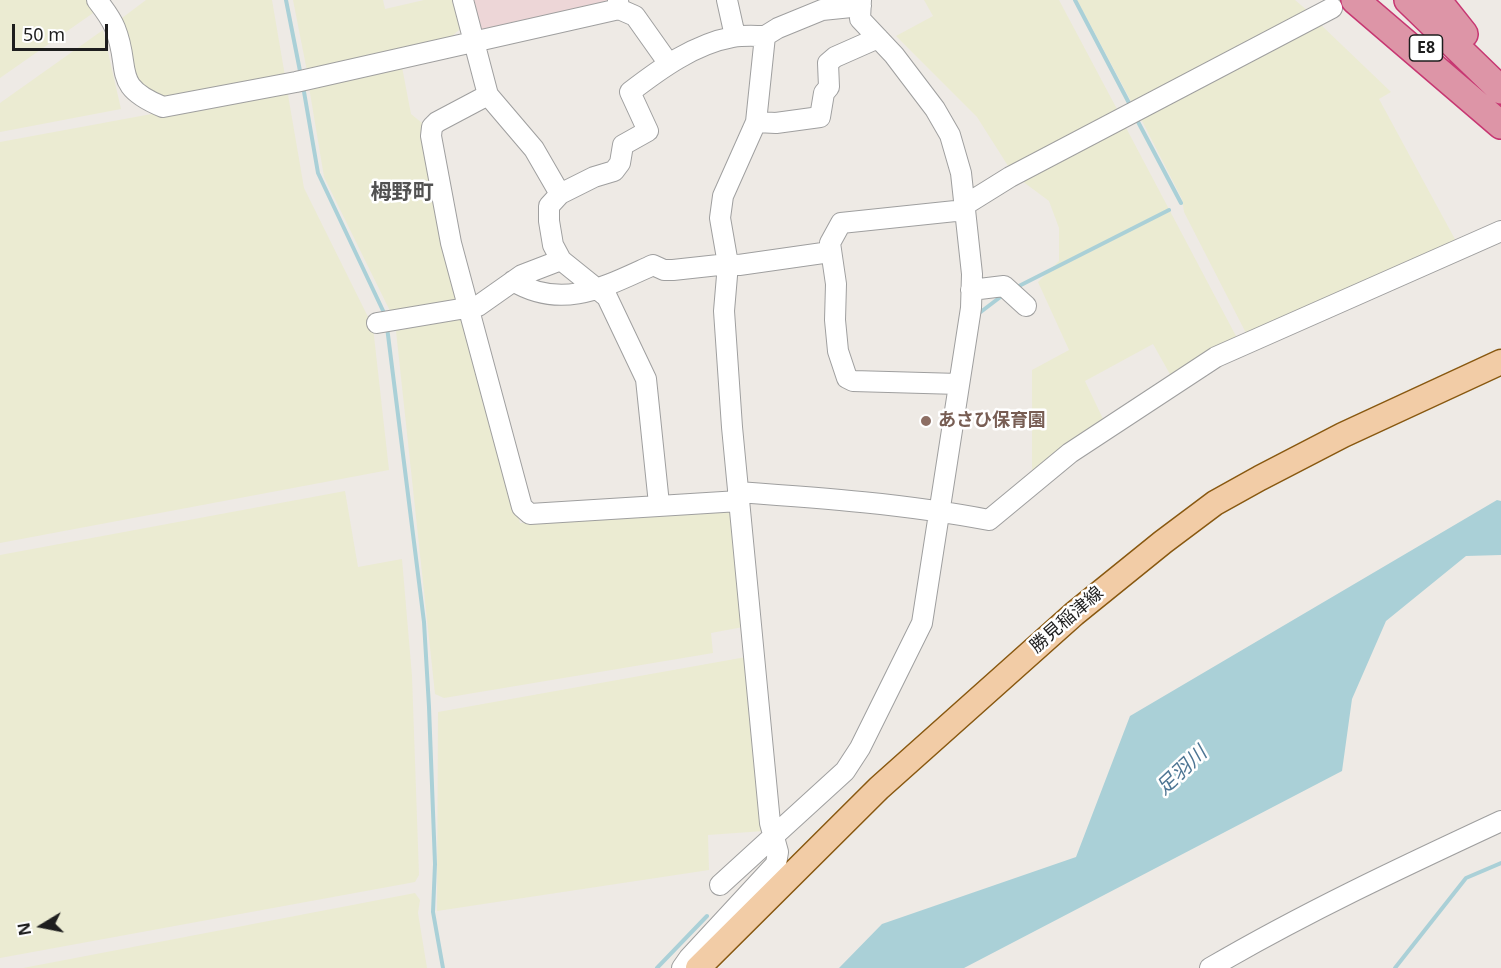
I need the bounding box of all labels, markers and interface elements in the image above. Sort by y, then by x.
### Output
scale bar [15,12,111,50]
text: 50 m [23,22,65,46]
road number: E8 [1410,35,1442,61]
district label: 栂野町 [371,180,433,206]
place label: あさひ保育園 [938,410,1046,432]
marker: あさひ保育園 [919,414,933,428]
street label: 勝見稲津線 [1026,582,1108,658]
water label: 足羽川 [1152,742,1212,800]
north arrow [12,896,72,956]
text: N [12,921,36,937]

